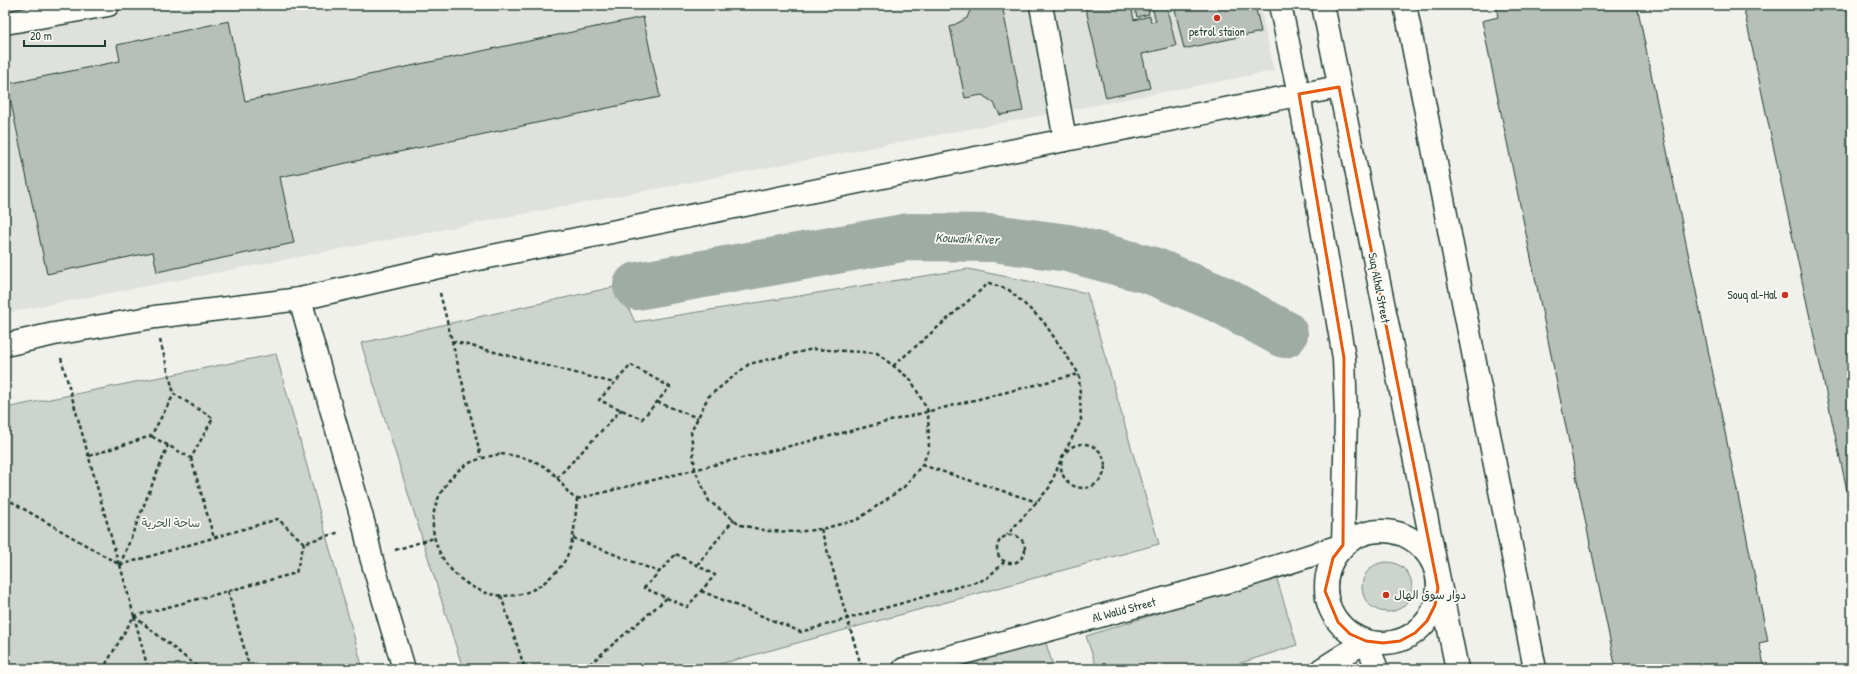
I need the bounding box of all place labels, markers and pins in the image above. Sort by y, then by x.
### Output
marker: petrol staion [1212,13,1222,23]
place label: petrol staion [1189,23,1245,40]
place label: Souq al-Hal [1727,286,1778,303]
marker: Souq al-Hal [1780,290,1790,300]
place label: دوار سوق الهال [1394,586,1467,603]
marker: دوار سوق الهال [1381,590,1391,600]

